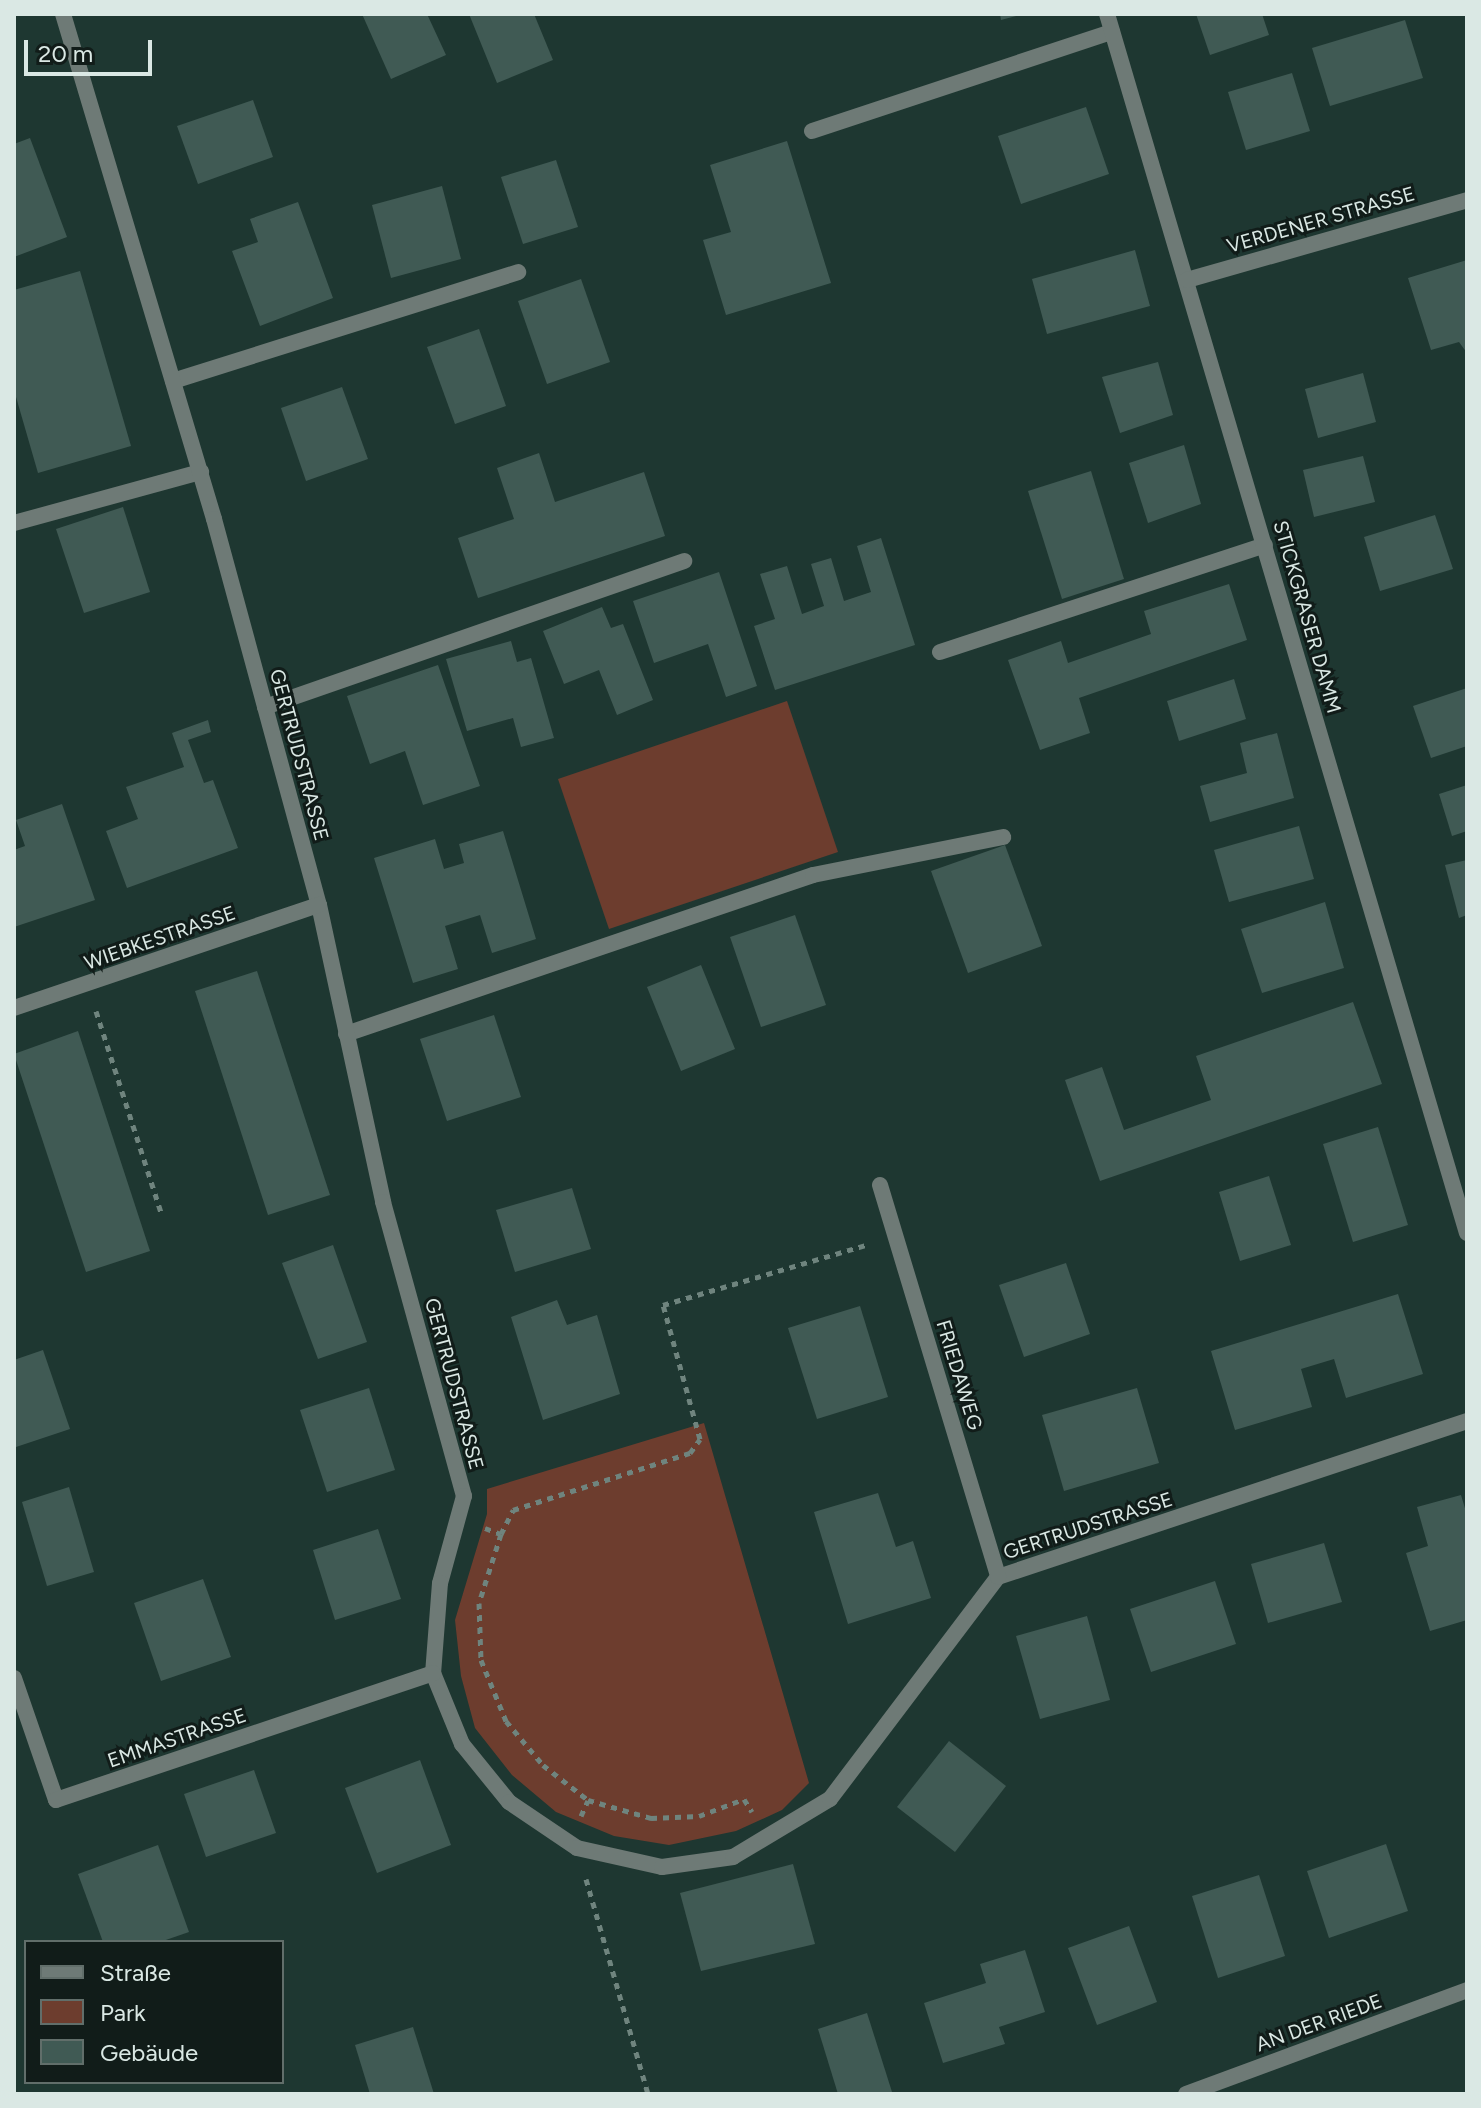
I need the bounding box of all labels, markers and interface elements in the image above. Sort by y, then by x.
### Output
scale bar [28,24,156,74]
text: 20 m [38,39,93,68]
street label: VERDENER STRASSE [1224,182,1418,258]
street label: STICKGRASER DAMM [1268,518,1346,716]
street label: GERTRUDSTRASSE [265,667,333,843]
street label: WIEBKESTRASSE [81,901,239,975]
street label: GERTRUDSTRASSE [420,1296,488,1472]
street label: FRIEDAWEG [931,1317,987,1433]
street label: GERTRUDSTRASSE [1000,1487,1176,1565]
street label: EMMASTRASSE [105,1703,249,1773]
legend [24,1940,284,2084]
text: Straße [100,1958,171,1987]
street label: AN DER RIEDE [1253,1989,1385,2057]
text: Park [100,1998,146,2027]
text: Gebäude [100,2038,198,2067]

